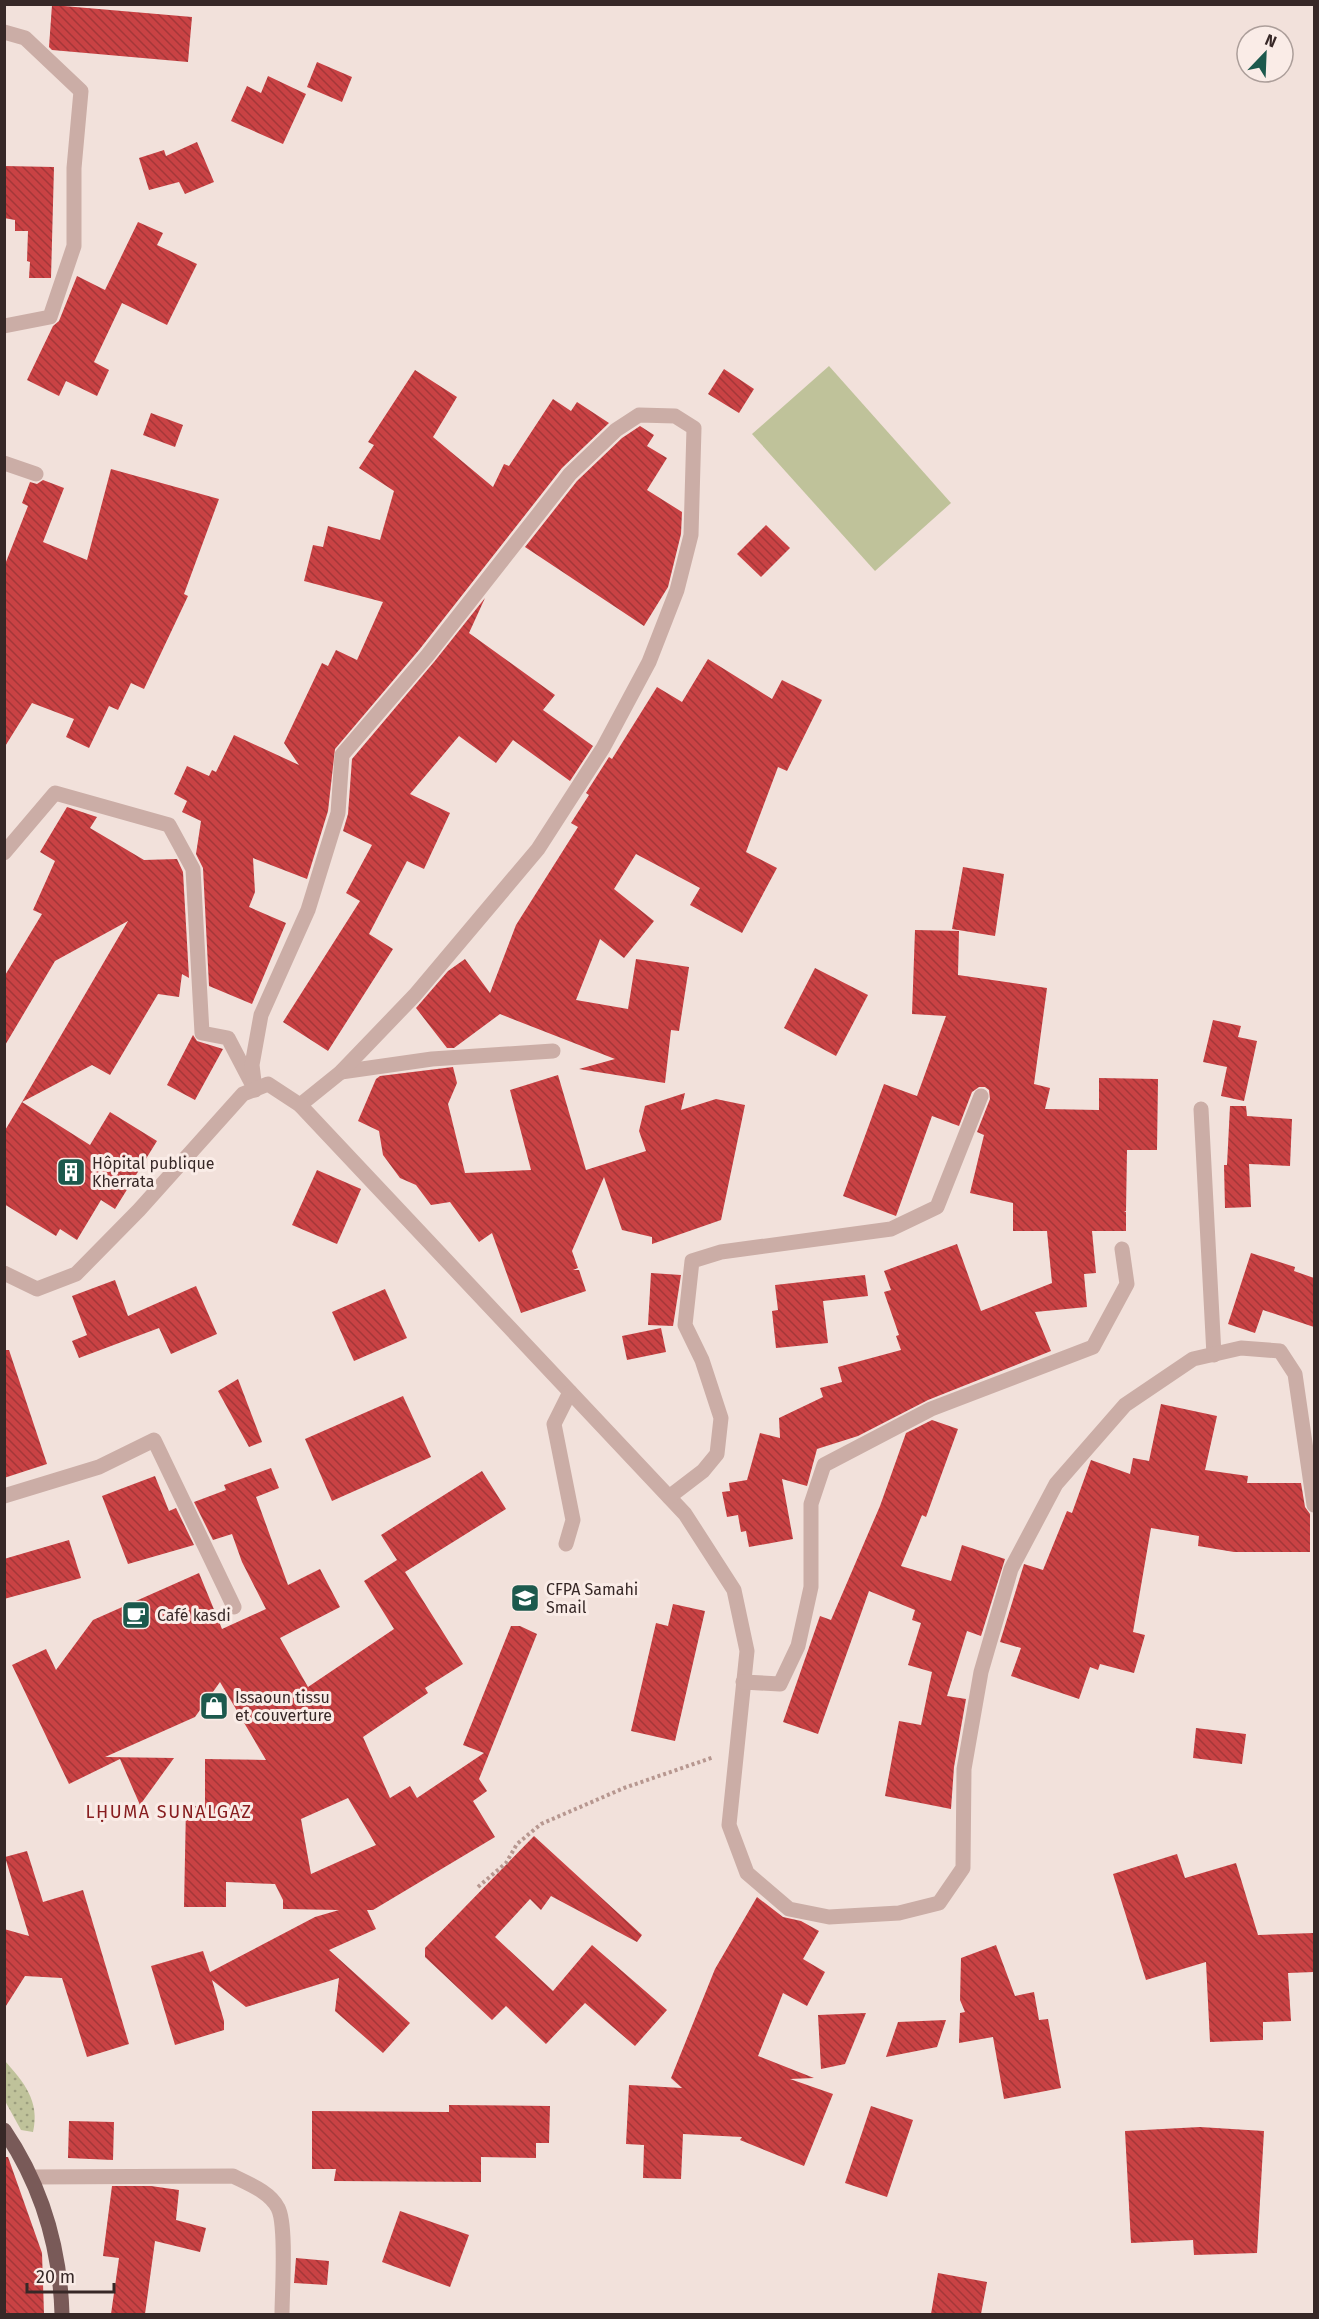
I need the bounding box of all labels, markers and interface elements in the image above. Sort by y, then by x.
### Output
north arrow [1235,24,1295,84]
text: N [1262,30,1279,51]
place label: Hôpital publique Kherrata [92,1154,215,1191]
building icon: Hôpital publique Kherrata [55,1156,87,1188]
place label: CFPA Samahi Smail [546,1580,638,1617]
school or university icon: CFPA Samahi Smail [509,1582,541,1614]
cafe icon: Café kasdi [120,1599,152,1631]
place label: Café kasdi [157,1606,231,1625]
place label: Issaoun tissu et couverture [235,1688,332,1725]
shop icon: Issaoun tissu et couverture [198,1690,230,1722]
district label: LḤUMA SUNALGAZ [86,1801,252,1823]
scale bar [27,2256,114,2294]
text: 20 m [36,2266,75,2288]

